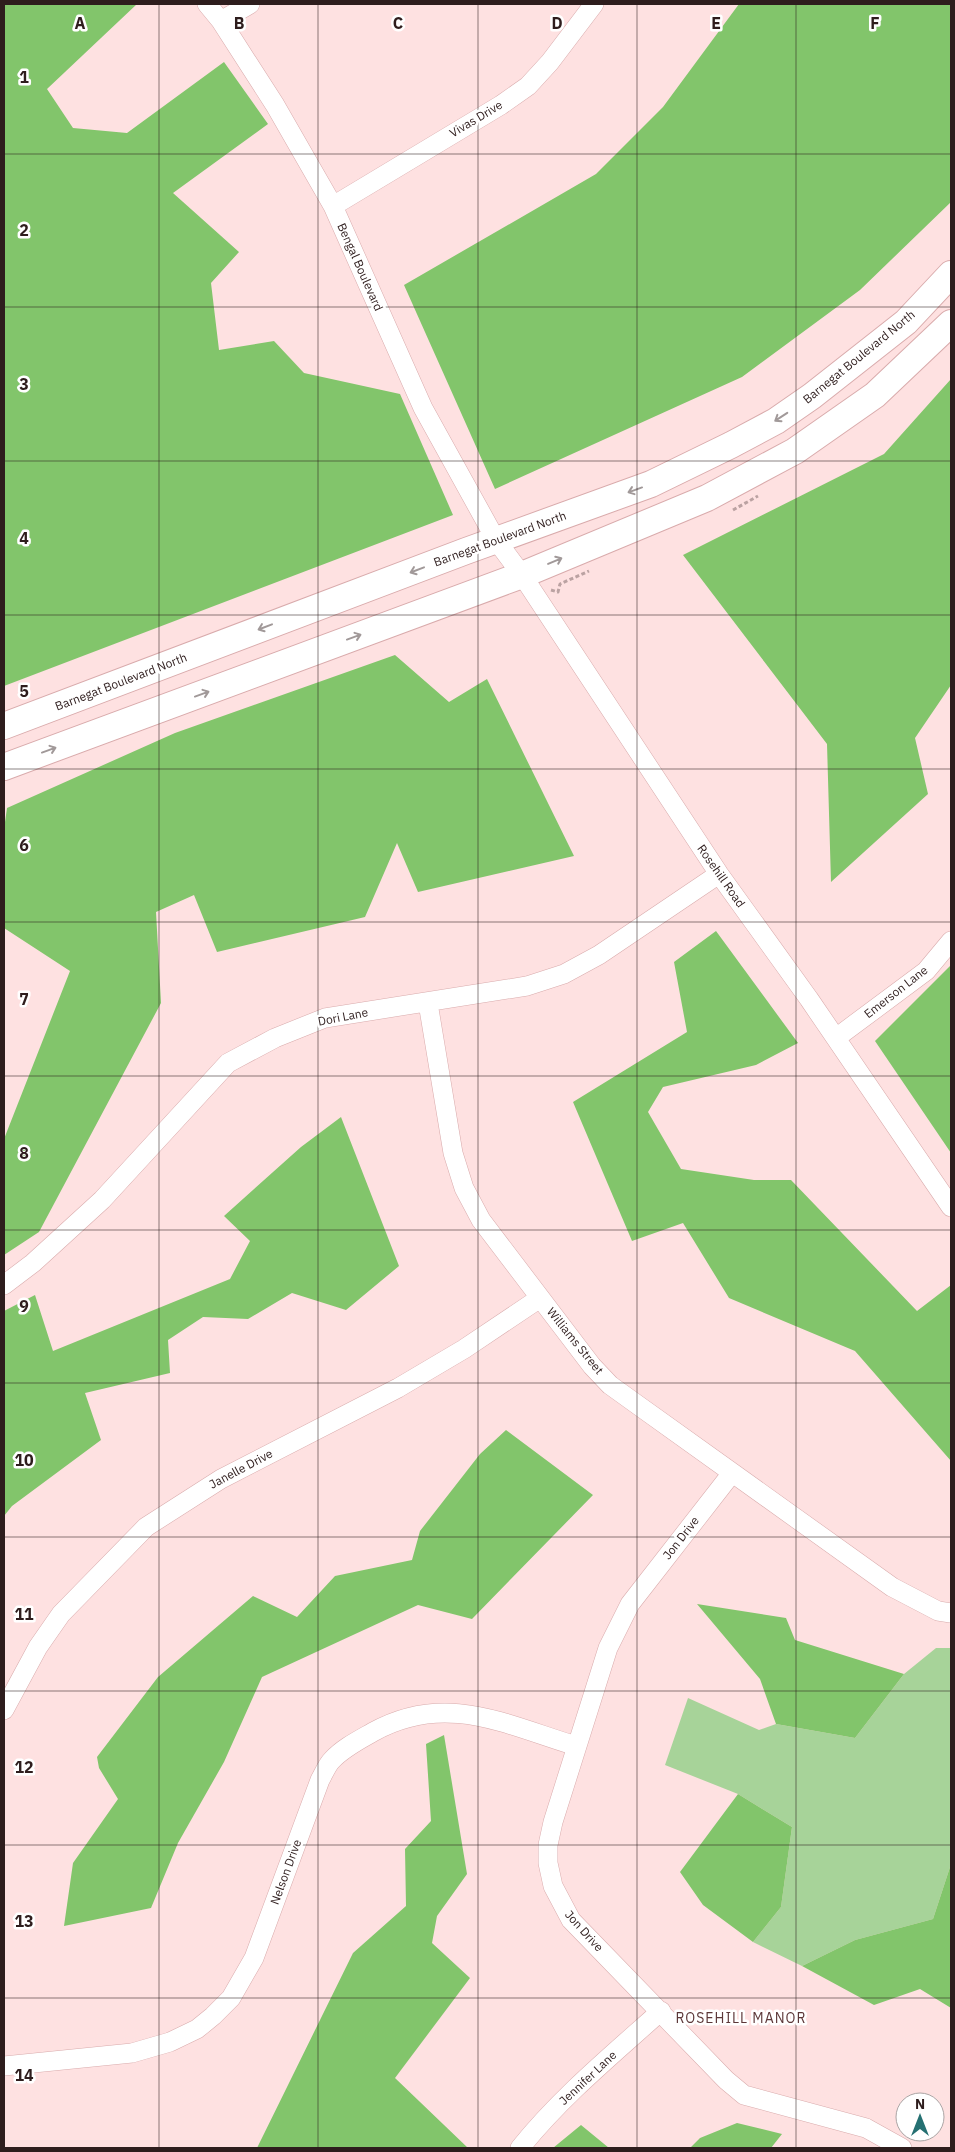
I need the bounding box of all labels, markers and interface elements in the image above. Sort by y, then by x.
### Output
text: A [75,13,86,33]
text: B [234,13,245,33]
text: C [393,13,403,33]
text: D [551,13,563,33]
text: E [711,13,721,33]
text: F [870,13,880,33]
text: 1 [19,67,29,87]
street label: Vivas Drive [447,97,505,140]
text: 2 [19,220,29,240]
street label: Bengal Boulevard [334,221,387,313]
street label: Barnegat Boulevard North [800,307,918,406]
text: 3 [19,374,29,394]
one-way arrow [774,413,788,423]
one-way arrow [628,486,643,495]
street label: Barnegat Boulevard North [432,508,568,570]
text: 4 [19,528,29,548]
one-way arrow [547,556,562,566]
one-way arrow [410,566,425,575]
one-way arrow [258,623,273,632]
one-way arrow [346,632,361,641]
street label: Barnegat Boulevard North [53,649,189,714]
text: 5 [19,681,29,701]
one-way arrow [194,689,209,698]
one-way arrow [41,745,57,754]
text: 6 [19,835,29,855]
street label: Rosehill Road [694,841,749,910]
street label: Emerson Lane [861,962,931,1021]
text: 7 [19,989,29,1009]
street label: Dori Lane [317,1004,370,1029]
text: 8 [19,1143,29,1163]
text: 9 [19,1296,29,1316]
street label: Williams Street [544,1304,607,1377]
street label: Janelle Drive [206,1445,275,1492]
text: 10 [14,1450,34,1470]
street label: Jon Drive [659,1513,702,1562]
text: 11 [14,1604,34,1624]
text: 12 [14,1757,34,1777]
street label: Nelson Drive [267,1837,304,1907]
street label: Jon Drive [562,1907,607,1955]
text: 13 [14,1911,34,1931]
district label: ROSEHILL MANOR [676,2009,806,2027]
street label: Jennifer Lane [556,2047,620,2108]
text: 14 [14,2065,34,2085]
north arrow [895,2092,945,2142]
text: N [915,2095,925,2113]

